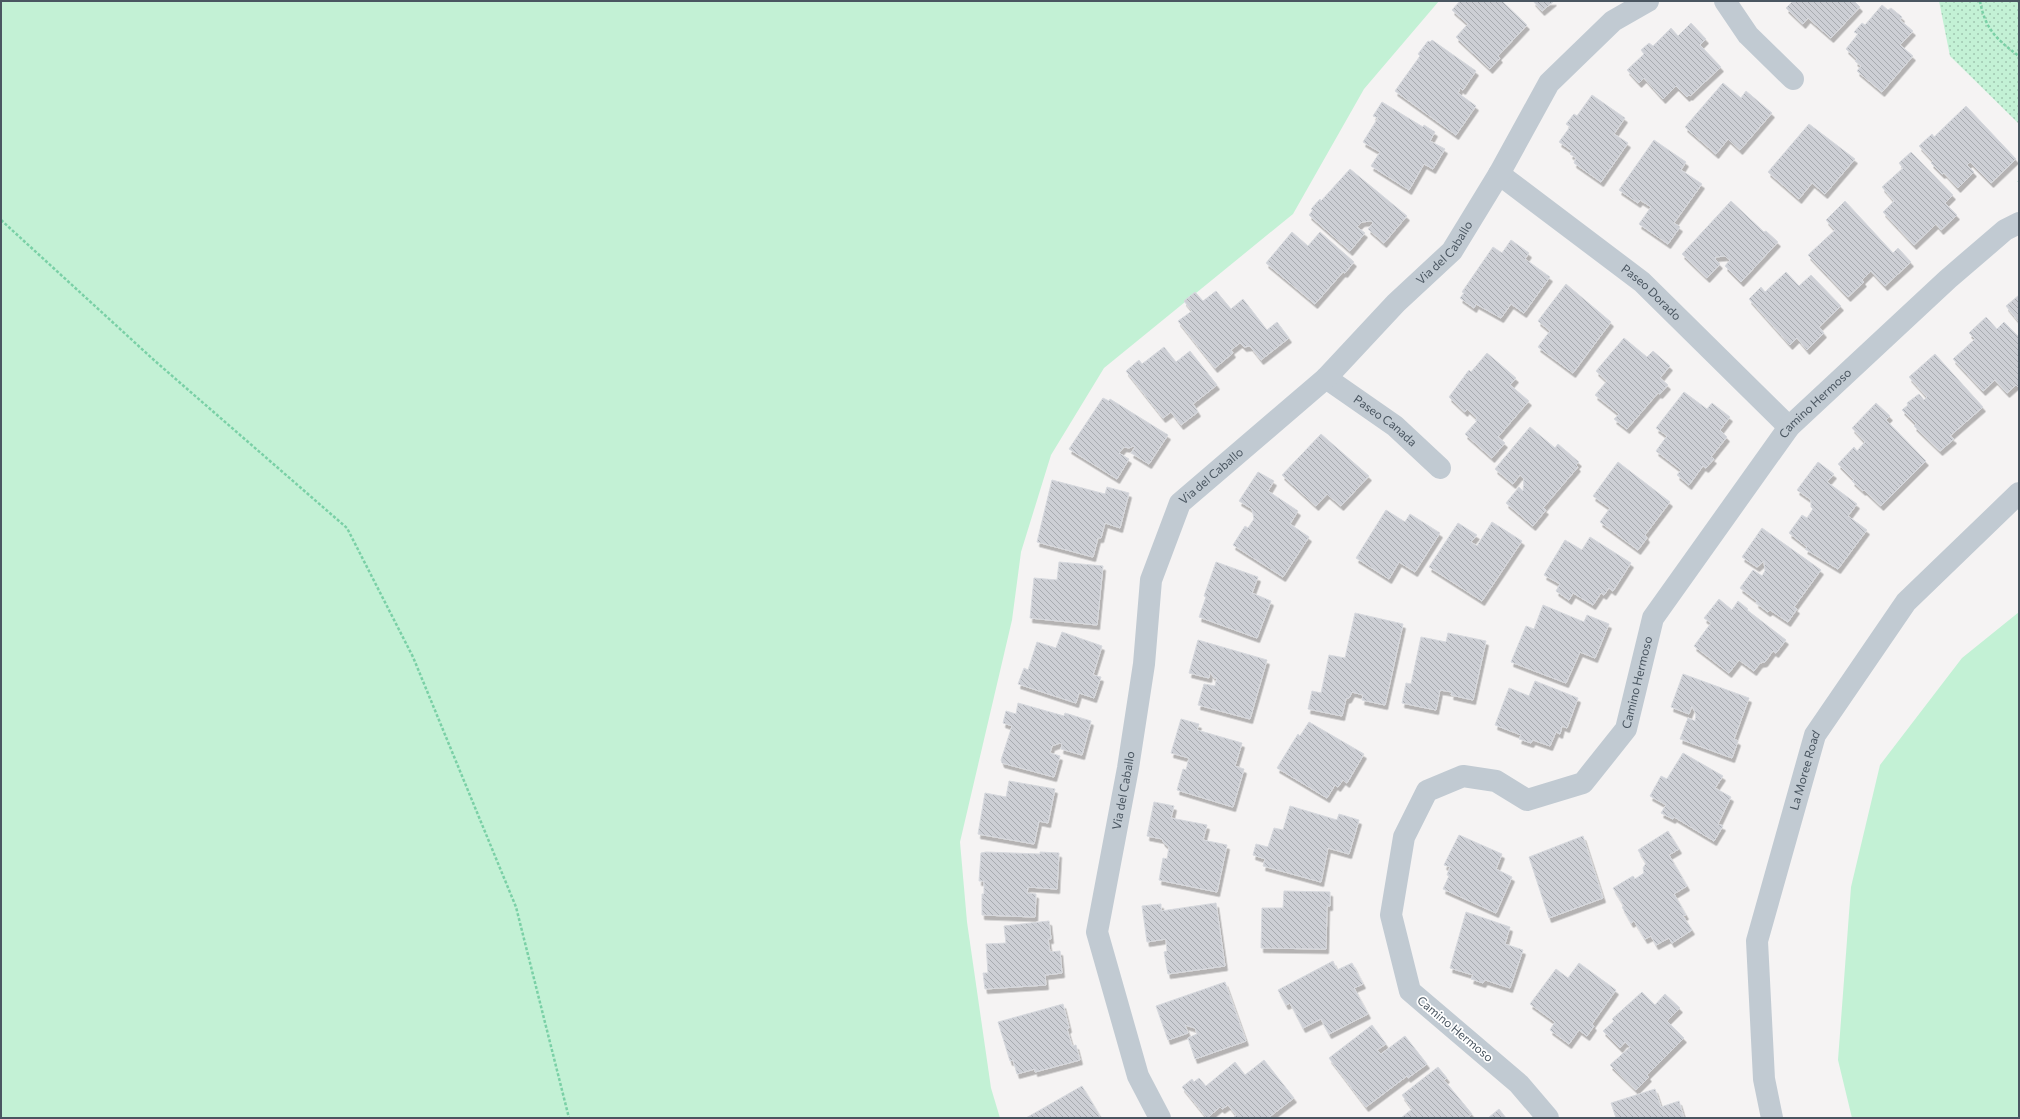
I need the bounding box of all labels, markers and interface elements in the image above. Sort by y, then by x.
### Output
street label: Via del Caballo [1413,218,1475,287]
street label: Paseo Dorado [1619,261,1685,323]
street label: Camino Hermoso [1775,365,1854,440]
street label: Paseo Canada [1351,391,1420,449]
street label: Via del Caballo [1176,444,1245,507]
street label: Camino Hermoso [1618,635,1654,730]
street label: La Moree Road [1786,727,1822,812]
street label: Via del Caballo [1108,750,1136,831]
street label: Camino Hermoso [1415,992,1496,1064]

